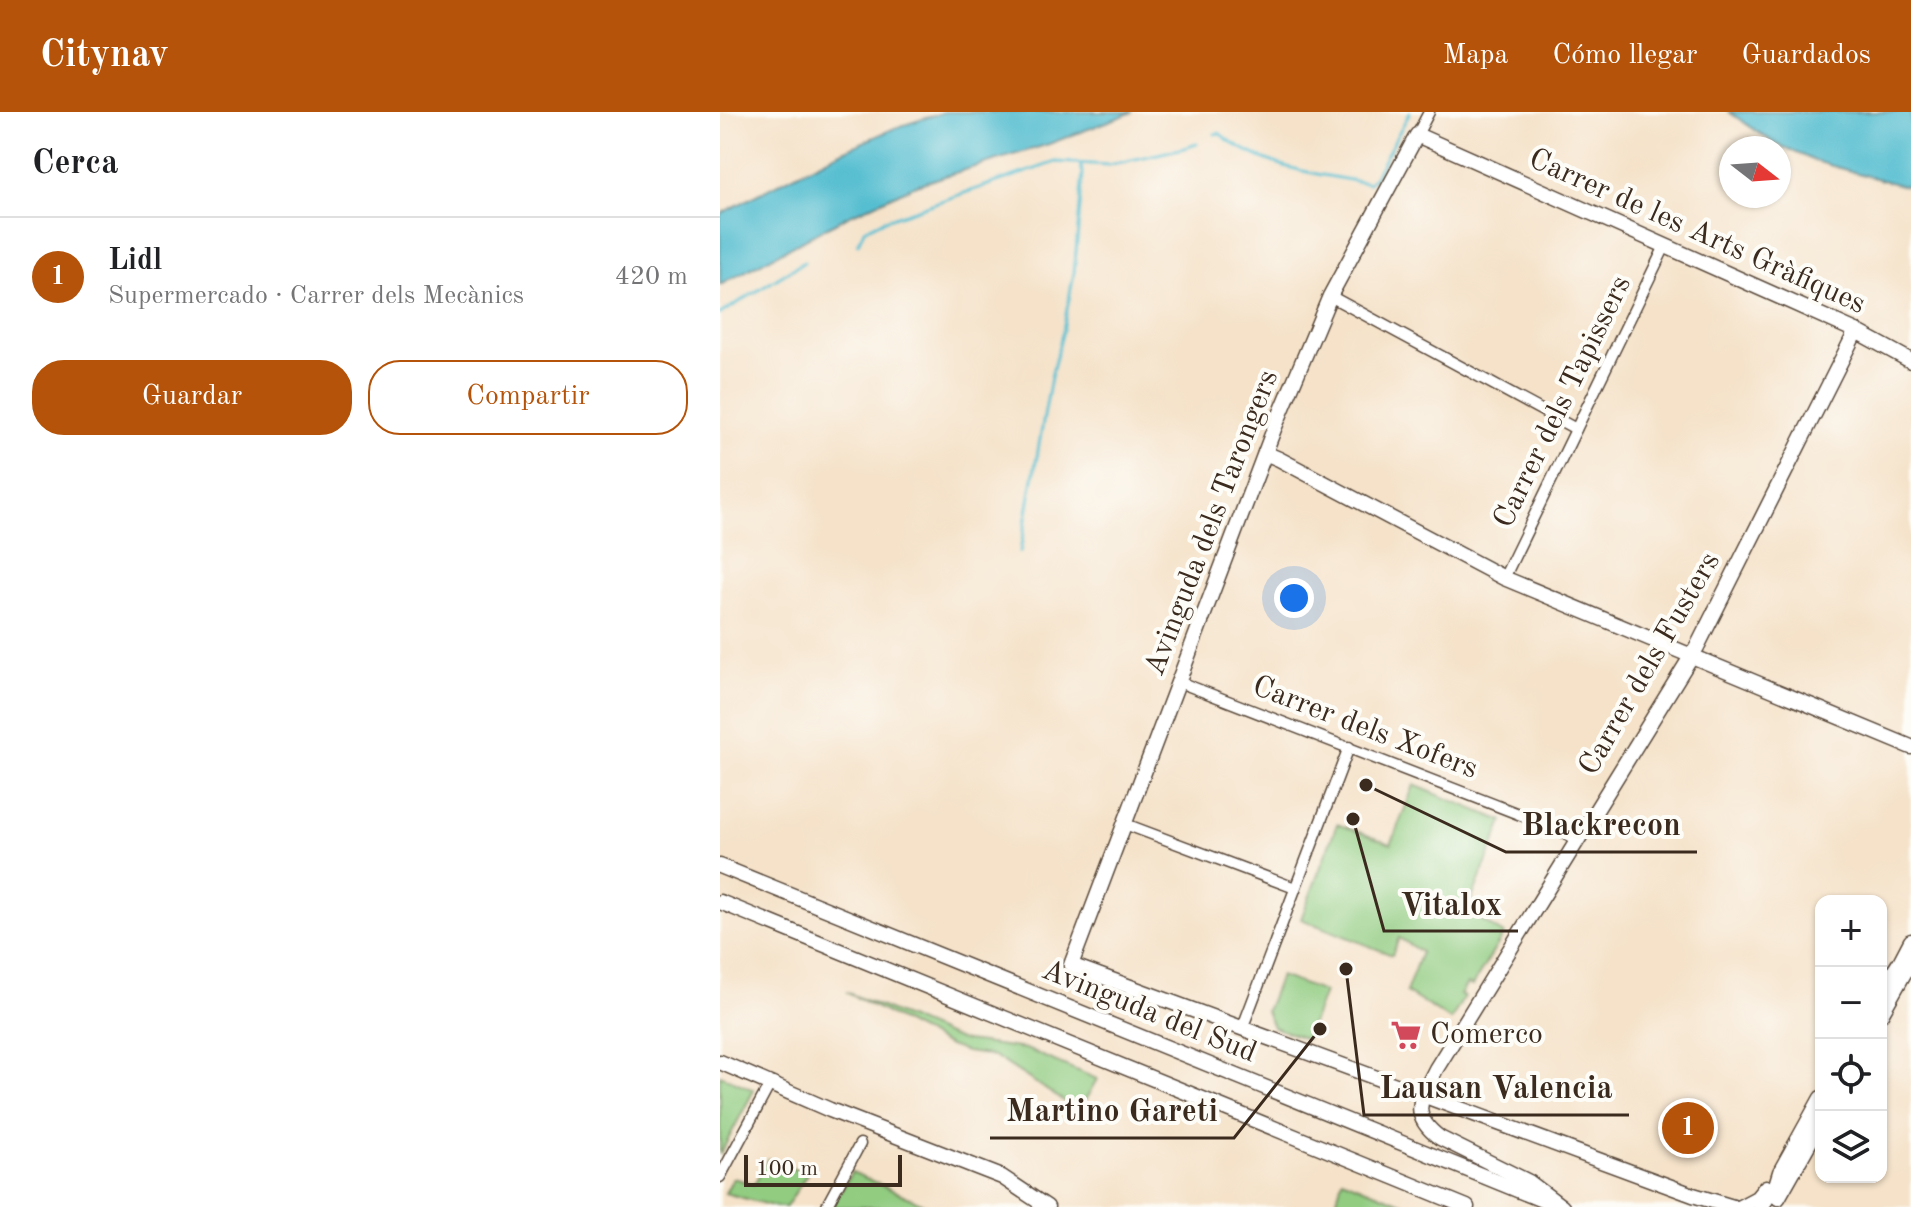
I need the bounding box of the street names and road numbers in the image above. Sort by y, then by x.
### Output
street label: Carrer de les Arts Gràfiques [1524,144,1870,320]
street label: Carrer dels Tapissers [1489,271,1637,533]
street label: Avinguda dels Tarongers [1140,366,1284,680]
street label: Carrer dels Fusters [1574,547,1726,781]
street label: Carrer dels Xofers [1248,671,1482,785]
street label: Avinguda del Sud [1037,955,1261,1069]

